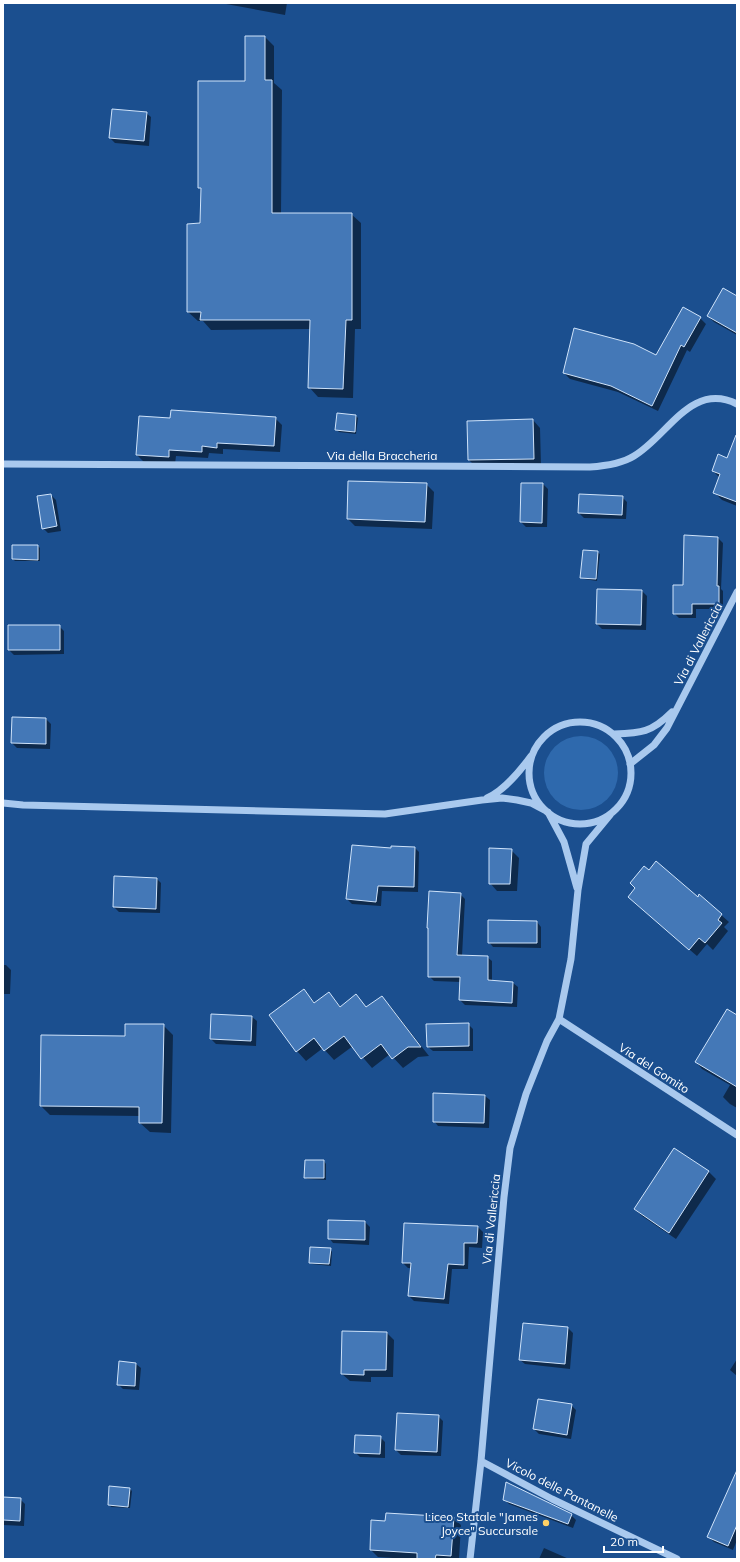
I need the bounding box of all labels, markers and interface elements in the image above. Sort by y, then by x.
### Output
street label: Via della Braccheria [327,448,437,463]
street label: Via di Vallericcia [671,600,725,688]
street label: Via del Gomito [616,1040,692,1097]
street label: Via di Vallericcia [479,1173,503,1265]
street label: Vicolo delle Pantanelle [503,1455,621,1525]
place label: Liceo Statale "James Joyce" Succursale [425,1509,538,1538]
marker: Liceo Statale "James Joyce" Succursale [541,1518,551,1528]
scale bar [604,1528,663,1554]
text: 20 m [610,1534,638,1549]

